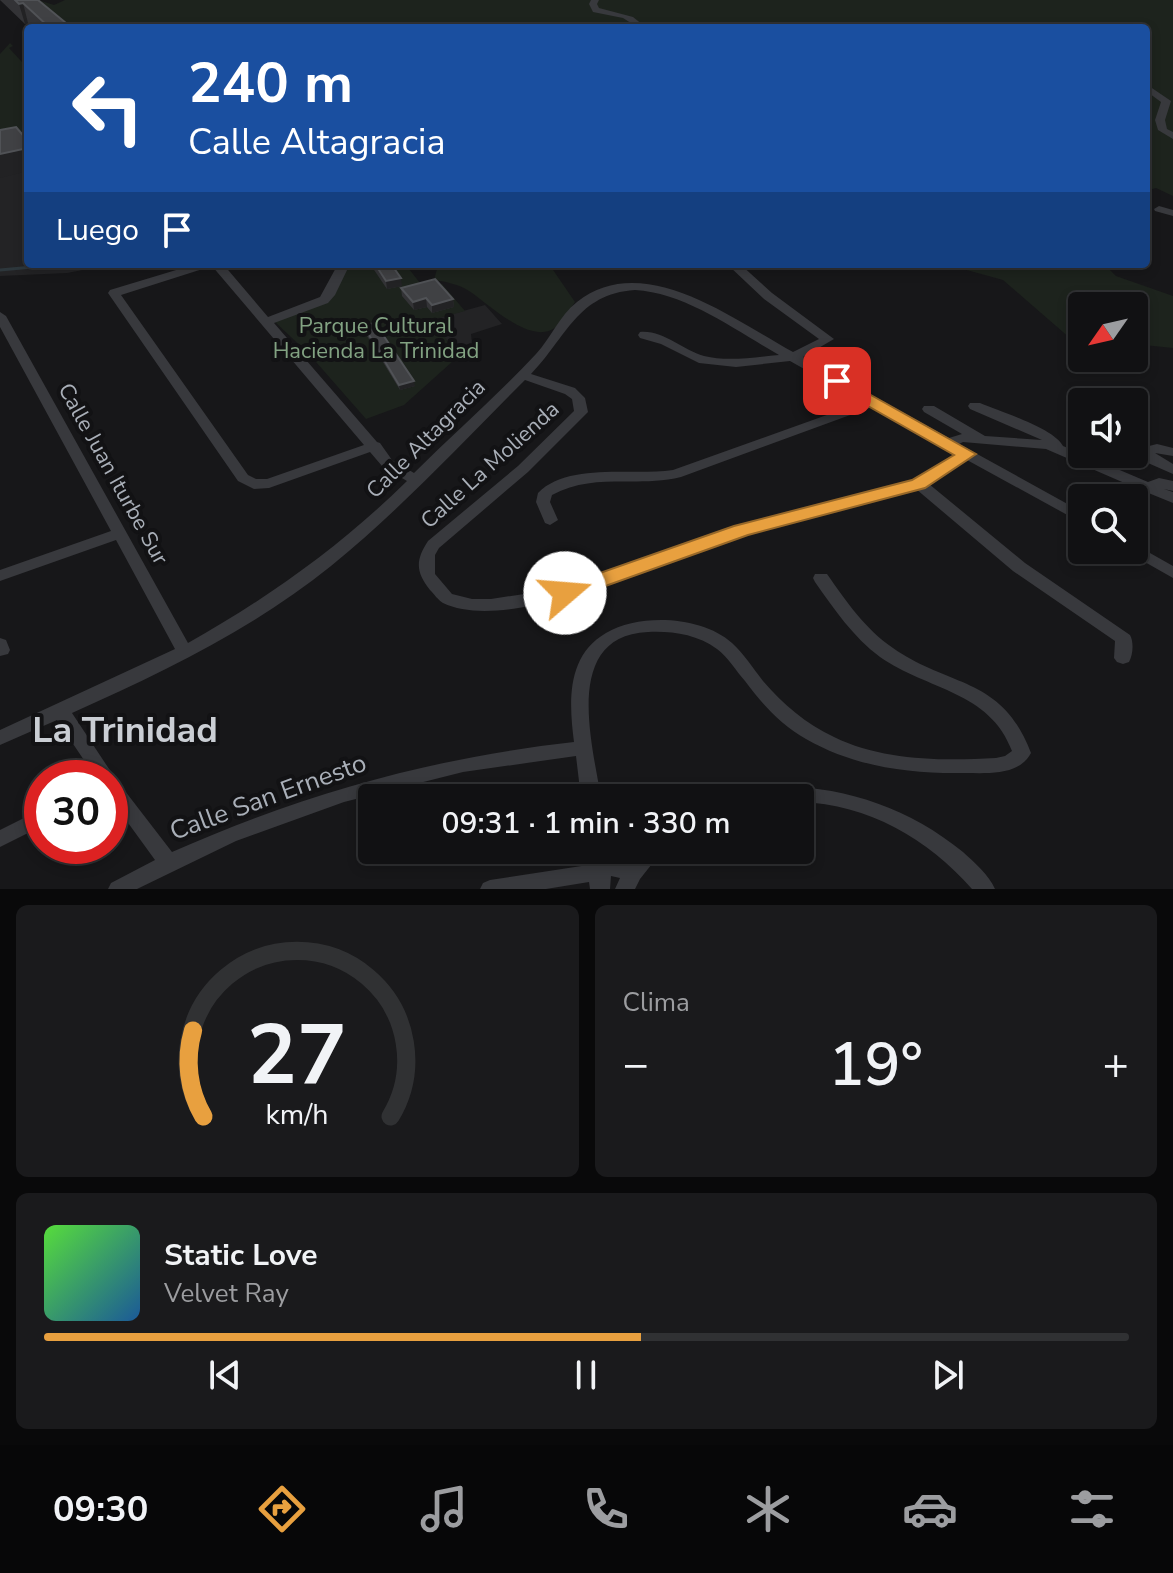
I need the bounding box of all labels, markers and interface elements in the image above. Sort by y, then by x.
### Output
text: 240 m [188,45,353,122]
icon: left [56,56,160,160]
text: Calle Altagracia [188,118,446,167]
icon: arrive [155,208,199,252]
text: Luego [56,210,139,251]
north arrow [1068,292,1148,372]
map controls [1068,292,1148,564]
park label: Parque Cultural Hacienda La Trinidad [273,311,479,366]
pin [803,347,871,415]
icon: arrive [815,359,859,403]
street label: Calle Altagracia [360,373,492,505]
street label: Calle Juan Iturbe Sur [51,378,175,570]
button: sound [1068,388,1148,468]
street label: Calle La Molienda [414,395,566,535]
button: search [1068,484,1148,564]
position arrow [523,551,607,635]
district label: La Trinidad [32,706,218,755]
street label: Calle San Ernesto [165,745,371,849]
speed limit sign: 30 [24,760,128,864]
text: 09:31 · 1 min · 330 m [441,803,731,844]
text: Clima [623,985,690,1020]
text: 27 [247,999,347,1112]
text: 19° [829,1024,923,1106]
text: − [623,1035,649,1095]
text: + [1103,1035,1129,1095]
text: km/h [266,1095,329,1134]
text: Static Love [164,1235,318,1276]
text: Velvet Ray [164,1276,289,1311]
icon: previous [203,1353,247,1397]
icon: pause [564,1353,608,1397]
icon: next [926,1353,970,1397]
icon: directions [254,1481,310,1537]
icon: music [416,1481,472,1537]
icon: phone [578,1481,634,1537]
icon: climate [740,1481,796,1537]
icon: car [902,1481,958,1537]
icon: filters [1064,1481,1120,1537]
text: 09:30 [53,1485,148,1534]

